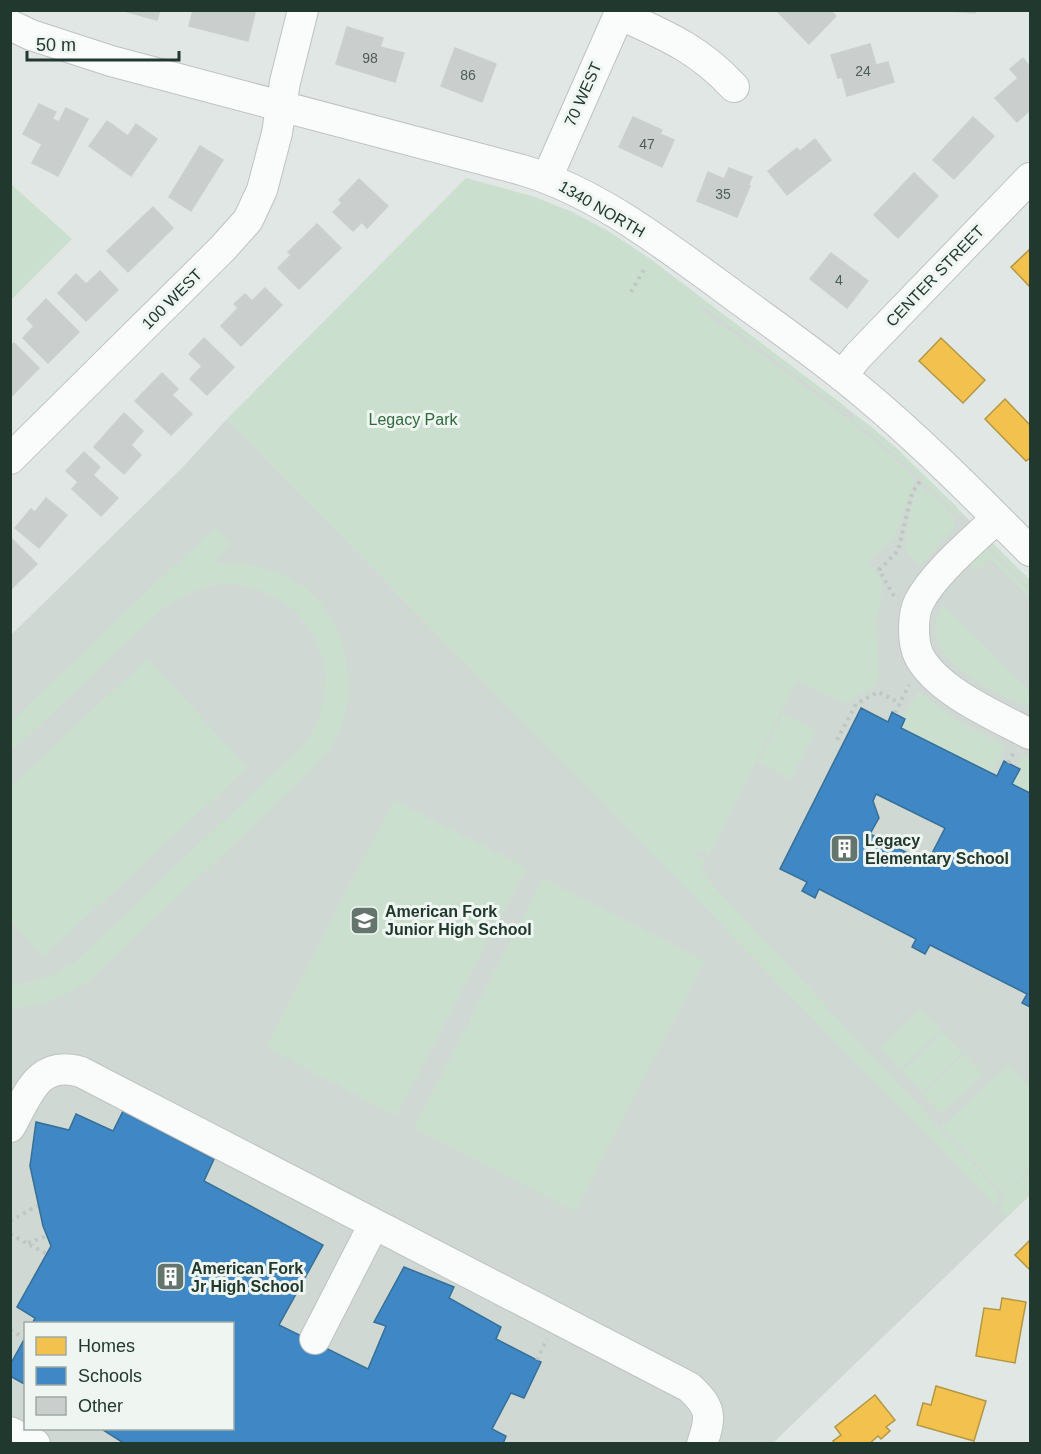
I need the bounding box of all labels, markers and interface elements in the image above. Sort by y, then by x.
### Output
scale bar [27,24,178,62]
text: 50 m [36,35,76,55]
house number: 98 [362,50,378,66]
street label: 70 WEST [561,59,605,129]
house number: 24 [855,63,871,79]
house number: 86 [460,67,476,83]
house number: 47 [639,136,655,152]
street label: 1340 NORTH [556,177,648,241]
house number: 35 [715,186,731,202]
street label: CENTER STREET [883,222,988,330]
street label: 100 WEST [139,265,206,332]
house number: 4 [835,272,843,288]
park label: Legacy Park [369,411,458,428]
place label: Legacy Elementary School [865,832,1009,867]
building icon: Legacy Elementary School [828,833,860,865]
place label: American Fork Junior High School [385,903,532,938]
school or university icon: American Fork Junior High School [348,904,380,936]
place label: American Fork Jr High School [191,1260,304,1295]
building icon: American Fork Jr High School [154,1261,186,1293]
legend [24,1322,234,1430]
text: Homes [78,1336,135,1356]
text: Schools [78,1366,142,1386]
text: Other [78,1396,123,1416]

